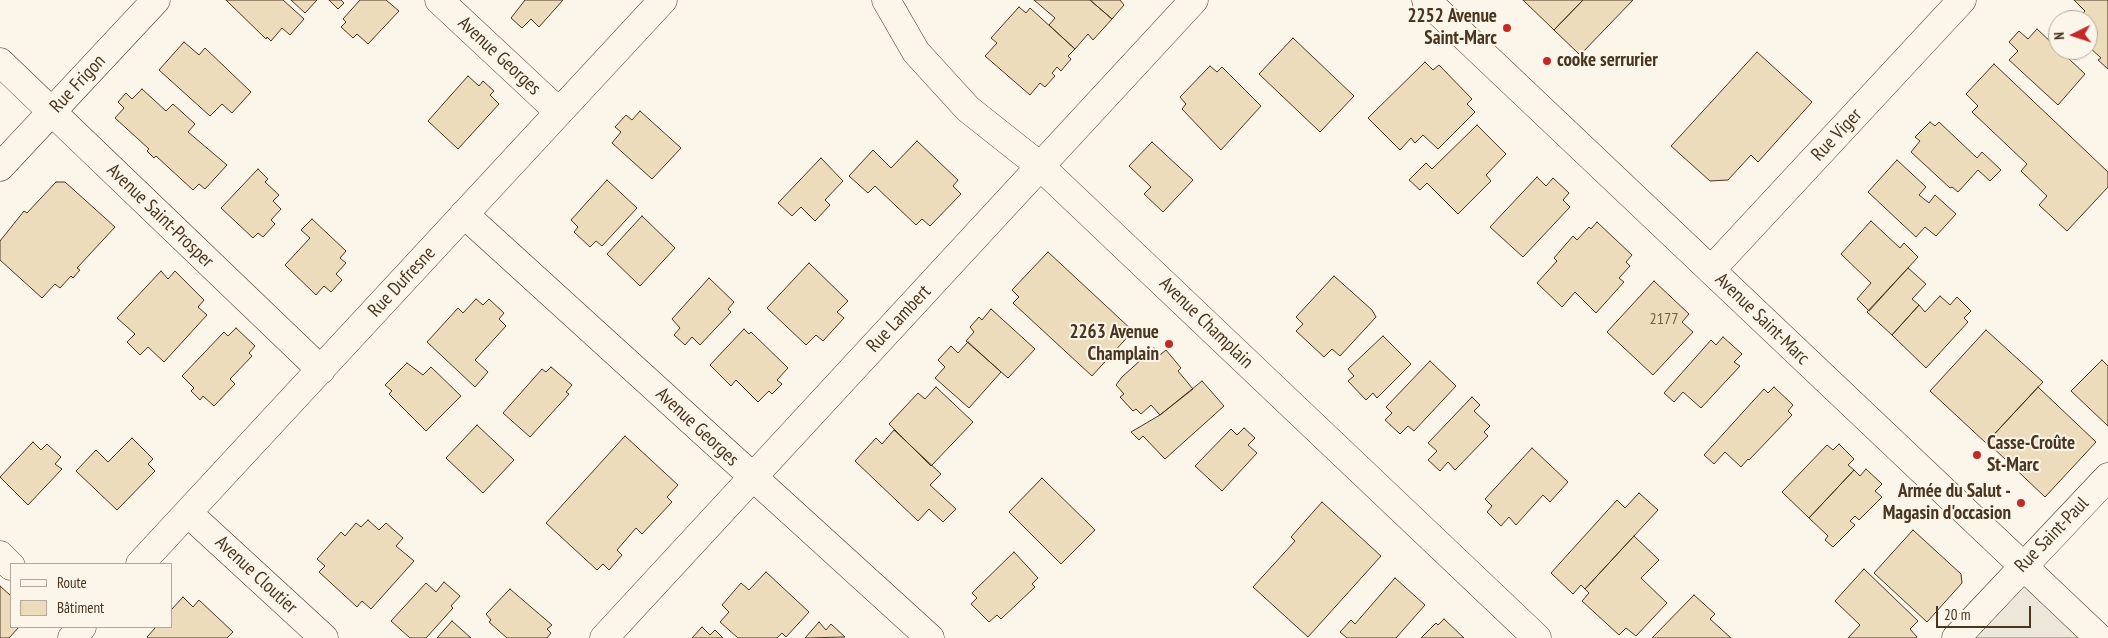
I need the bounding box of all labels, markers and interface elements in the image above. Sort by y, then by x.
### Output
place label: 2252 Avenue Saint-Marc [1407,6,1497,50]
north arrow [2048,10,2098,60]
street label: Avenue Georges [453,12,545,100]
marker: 2252 Avenue Saint-Marc [1501,22,1513,34]
text: N [2050,32,2068,40]
street label: Rue Frigon [45,50,111,118]
place label: cooke serrurier [1557,50,1658,72]
marker: cooke serrurier [1541,55,1553,67]
street label: Rue Viger [1807,104,1867,166]
street label: Avenue Saint-Prosper [102,159,218,273]
street label: Rue Dufresne [364,242,440,322]
street label: Avenue Saint-Marc [1710,268,1814,370]
street label: Avenue Champlain [1154,272,1258,374]
street label: Rue Lambert [862,281,936,357]
house number: 2177 [1650,309,1678,329]
place label: 2263 Avenue Champlain [1069,322,1159,366]
marker: 2263 Avenue Champlain [1163,338,1175,350]
street label: Avenue Georges [651,383,743,471]
place label: Casse-Croûte St-Marc [1987,433,2075,477]
marker: Casse-Croûte St-Marc [1971,449,1983,461]
place label: Armée du Salut - Magasin d'occasion [1883,481,2011,525]
street label: Rue Saint-Paul [2010,493,2094,577]
marker: Armée du Salut - Magasin d'occasion [2015,497,2027,509]
street label: Avenue Cloutier [210,531,302,619]
legend [10,563,172,628]
text: Route [57,573,87,592]
scale bar [1938,596,2033,628]
text: Bâtiment [57,598,104,617]
text: 20 m [1944,605,1970,624]

